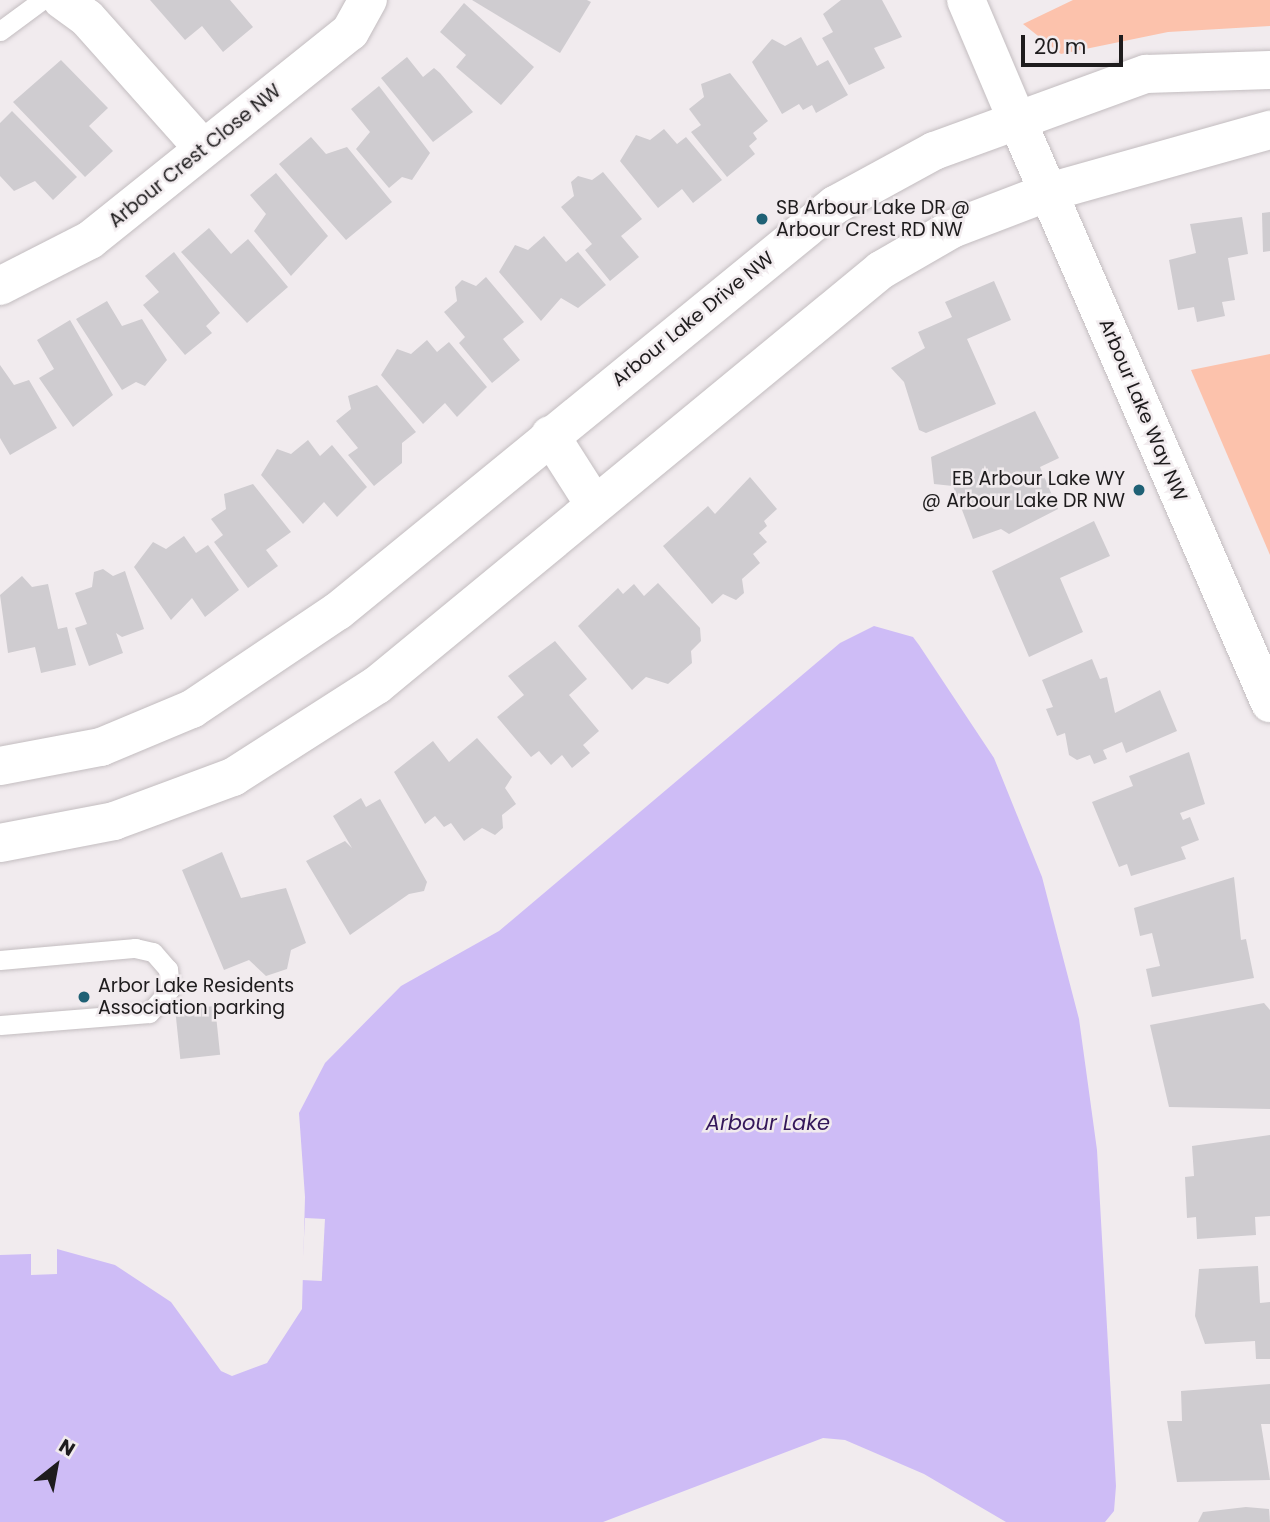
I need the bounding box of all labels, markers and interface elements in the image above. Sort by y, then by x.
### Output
scale bar [1025,21,1126,65]
text: 20 m [1034,32,1087,61]
street label: Arbour Crest Close NW [104,80,286,232]
place label: SB Arbour Lake DR @ Arbour Crest RD NW [776,197,970,241]
marker: SB Arbour Lake DR @ Arbour Crest RD NW [754,211,770,227]
street label: Arbour Lake Drive NW [608,247,778,391]
street label: Arbour Lake Way NW [1094,315,1192,505]
place label: EB Arbour Lake WY @ Arbour Lake DR NW [922,468,1125,512]
marker: EB Arbour Lake WY @ Arbour Lake DR NW [1131,482,1147,498]
place label: Arbor Lake Residents Association parking [98,975,294,1019]
marker: Arbor Lake Residents Association parking [76,989,92,1005]
water label: Arbour Lake [706,1110,830,1136]
north arrow [21,1431,91,1501]
text: N [54,1432,80,1463]

